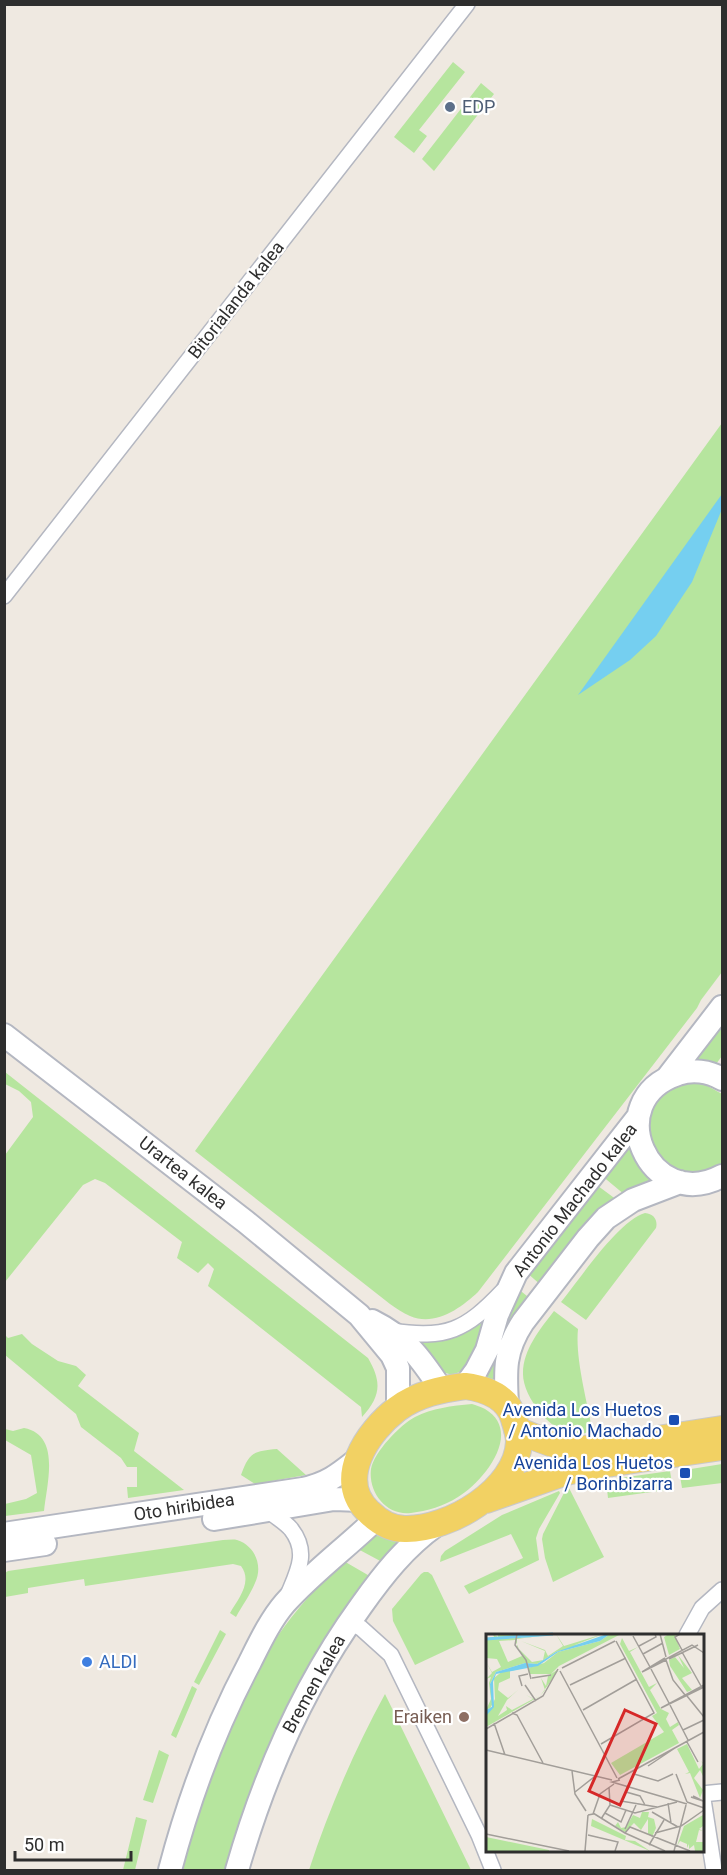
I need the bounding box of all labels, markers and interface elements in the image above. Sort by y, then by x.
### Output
place label: EDP [462,96,495,117]
marker: EDP [443,100,457,114]
street label: Bitorialanda kalea [183,237,288,362]
street label: Antonio Machado kalea [508,1119,641,1281]
street label: Urartea kalea [135,1132,232,1214]
place label: Avenida Los Huetos / Antonio Machado [503,1399,662,1441]
marker: Avenida Los Huetos / Antonio Machado [667,1413,681,1427]
place label: Avenida Los Huetos / Borinbizarra [514,1452,673,1494]
marker: Avenida Los Huetos / Borinbizarra [678,1466,692,1480]
street label: Oto hiribidea [132,1488,236,1525]
street label: Bremen kalea [278,1631,349,1737]
inset map [486,1634,703,1851]
place label: ALDI [99,1651,137,1672]
marker: ALDI [80,1655,94,1669]
place label: Eraiken [393,1706,452,1727]
marker: Eraiken [457,1710,471,1724]
scale bar [15,1824,130,1862]
text: 50 m [24,1834,64,1855]

